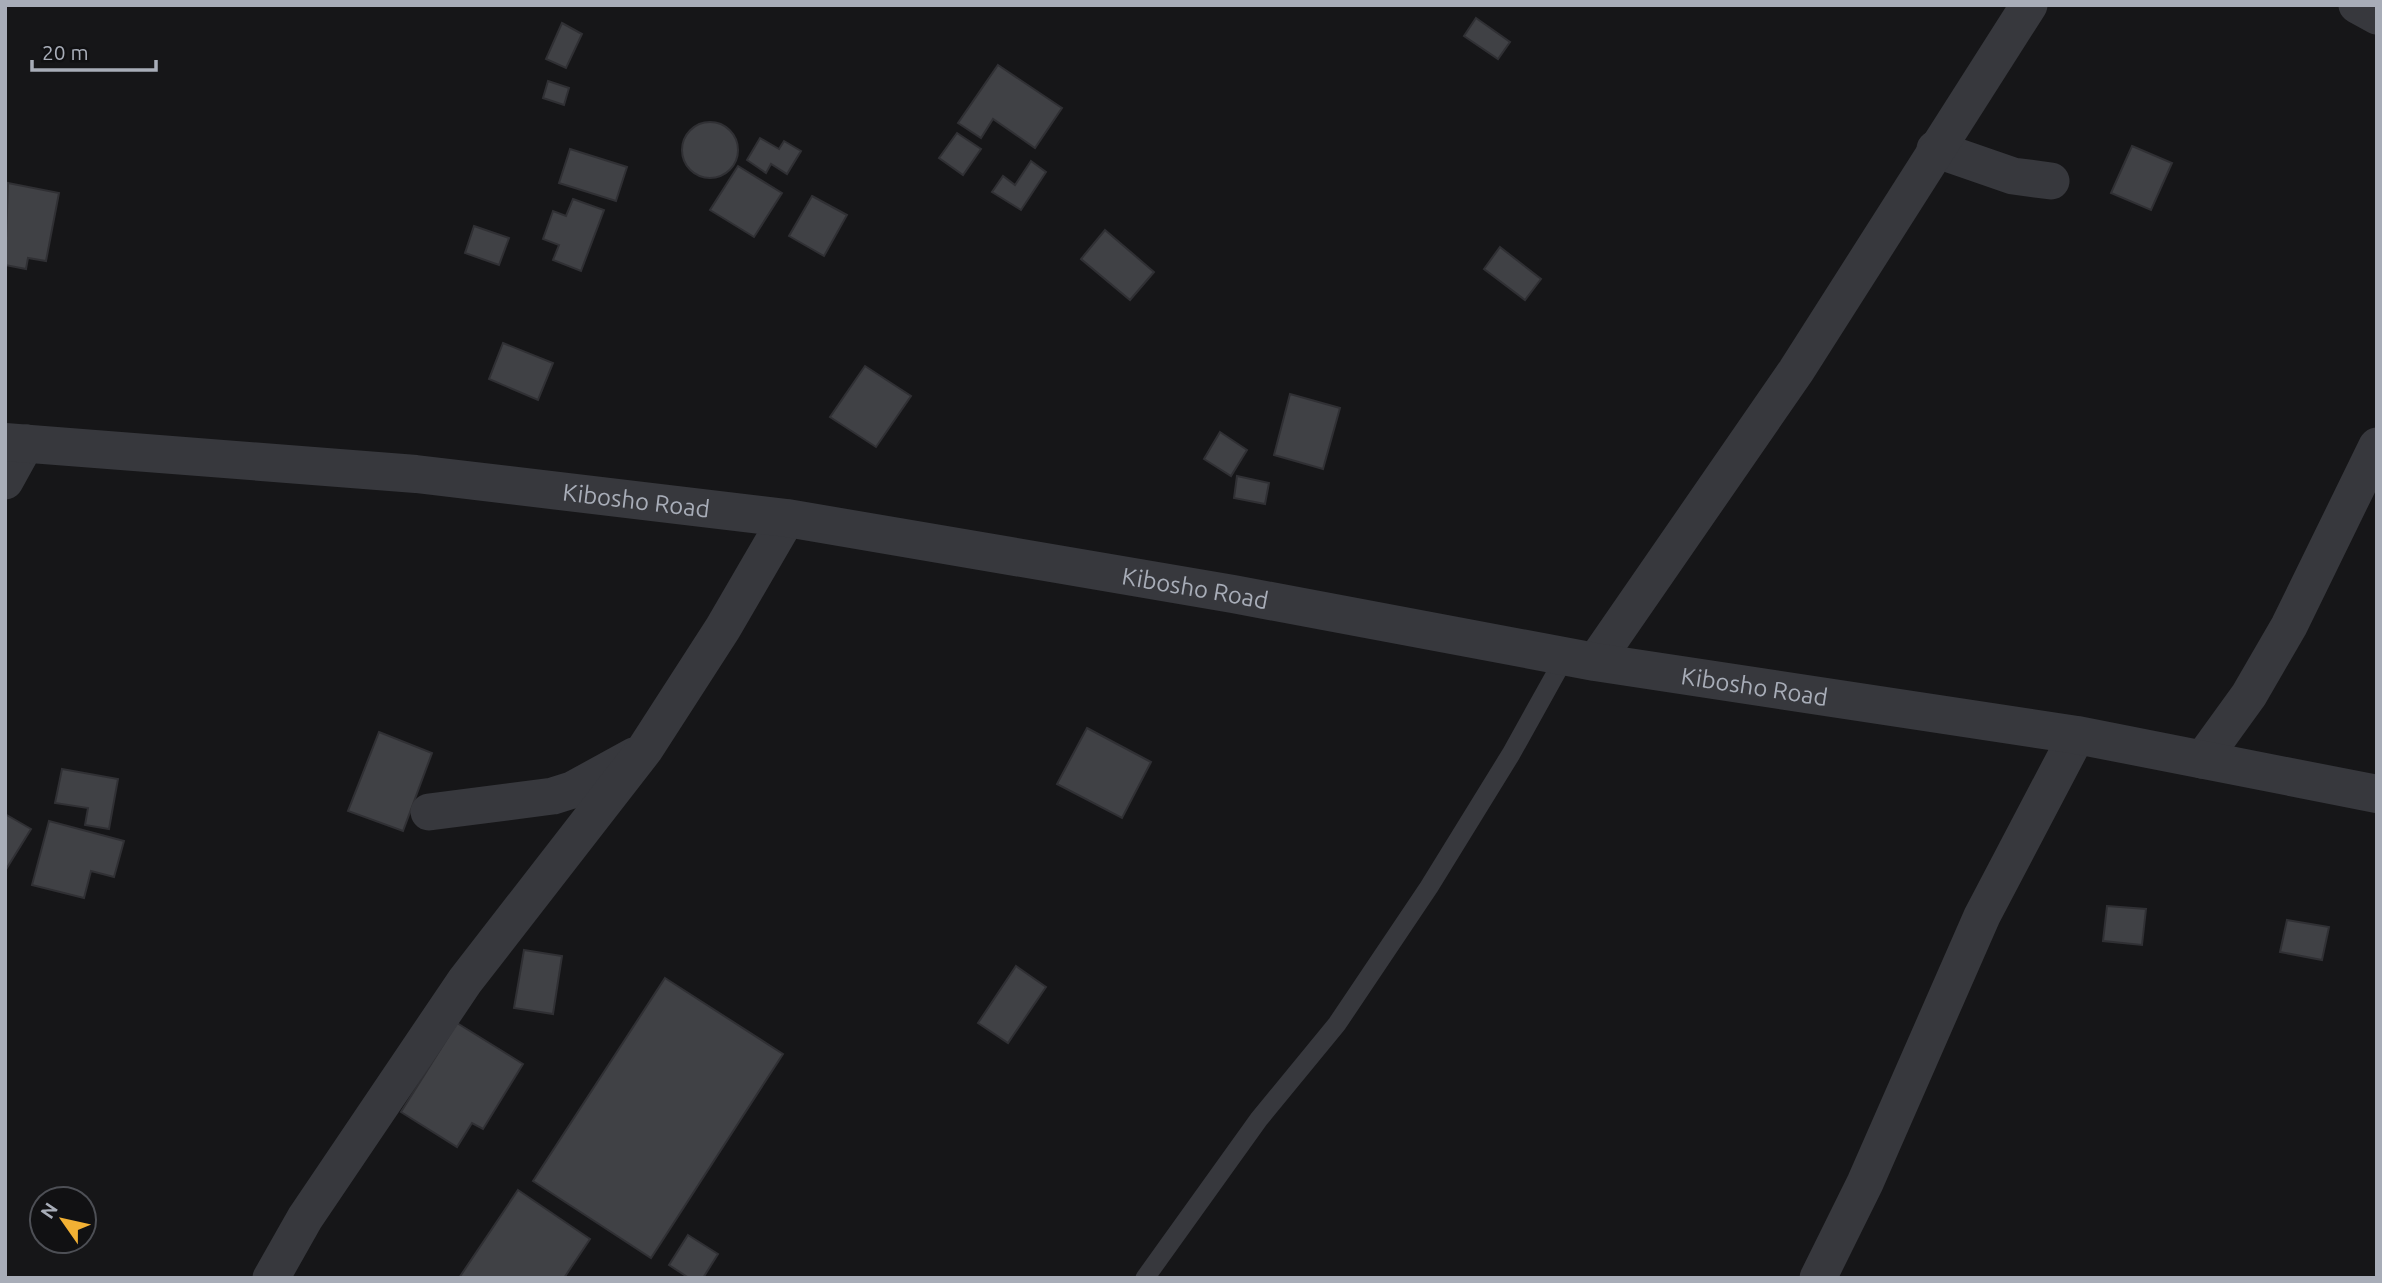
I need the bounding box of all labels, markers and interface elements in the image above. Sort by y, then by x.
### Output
scale bar [32,28,156,72]
text: 20 m [42,40,89,64]
street label: Kibosho Road [561,478,711,522]
street label: Kibosho Road [1120,562,1271,614]
street label: Kibosho Road [1679,662,1830,711]
north arrow [28,1185,98,1255]
text: N [36,1198,62,1223]

